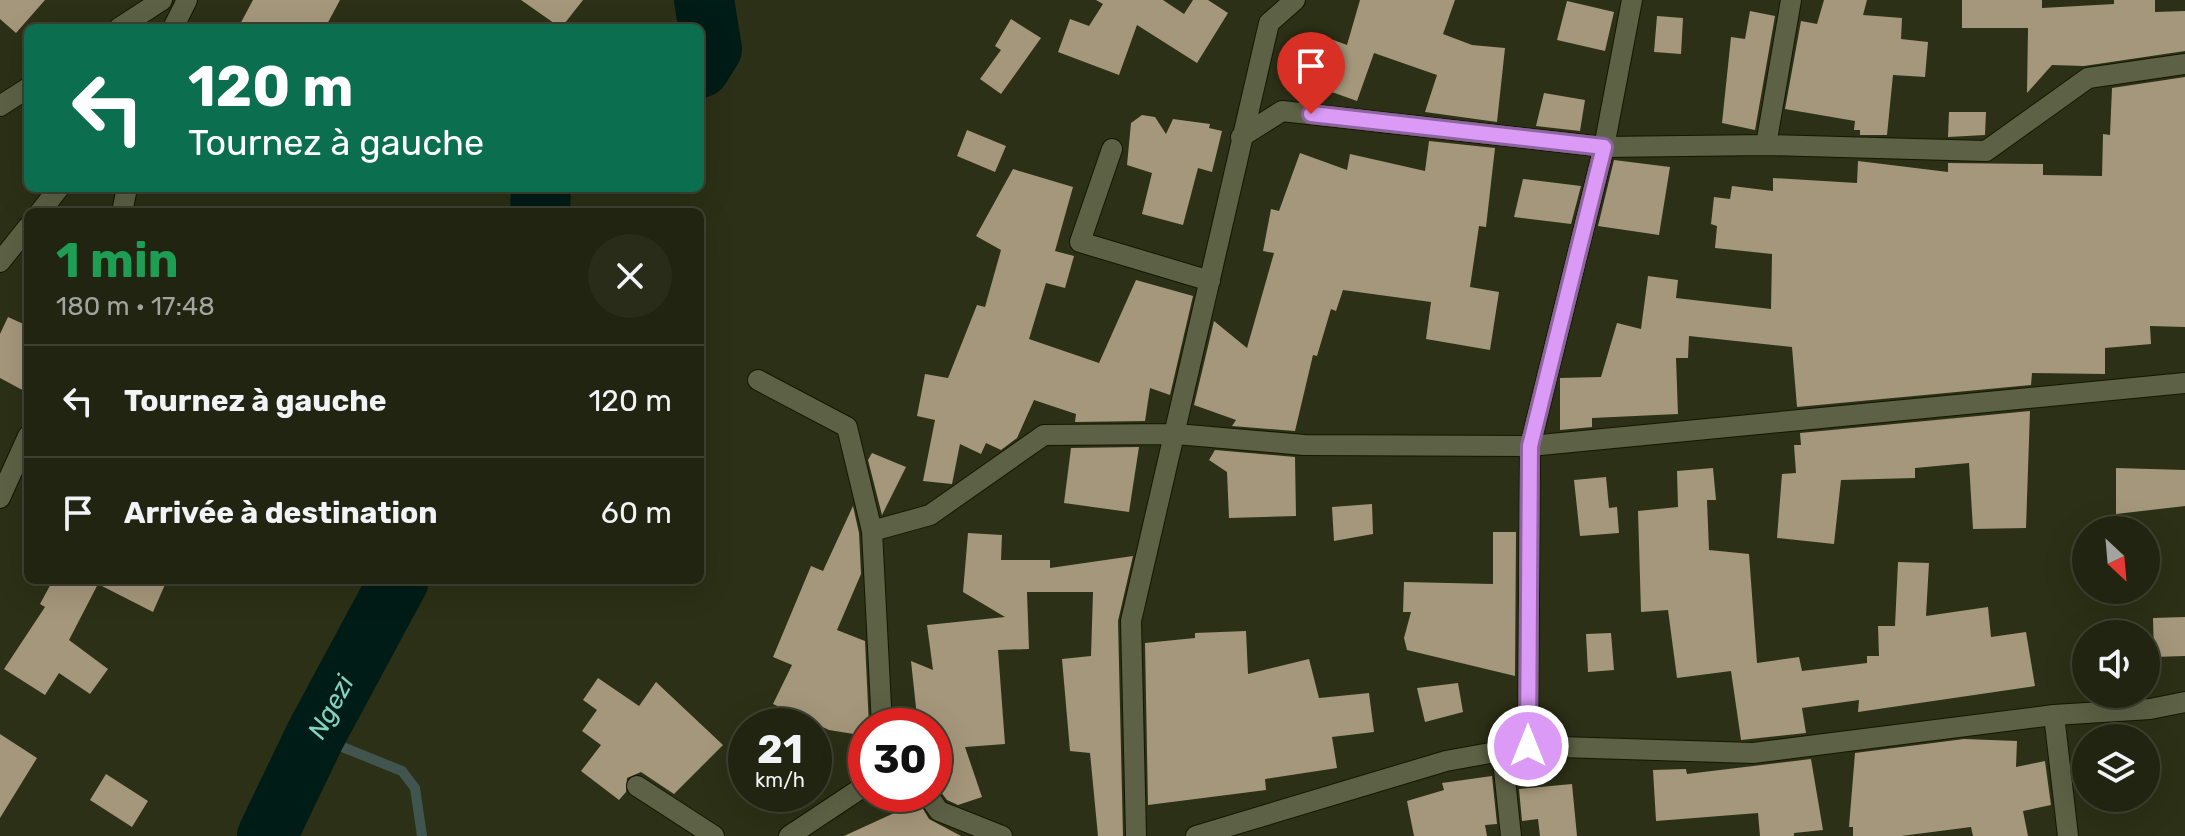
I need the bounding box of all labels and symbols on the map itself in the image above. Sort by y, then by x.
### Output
pin [1277,32,1345,114]
north arrow [2072,516,2160,604]
water label: Ngezi [301,669,361,744]
position arrow [1486,704,1570,788]
speed limit sign: 30 [848,708,952,812]

